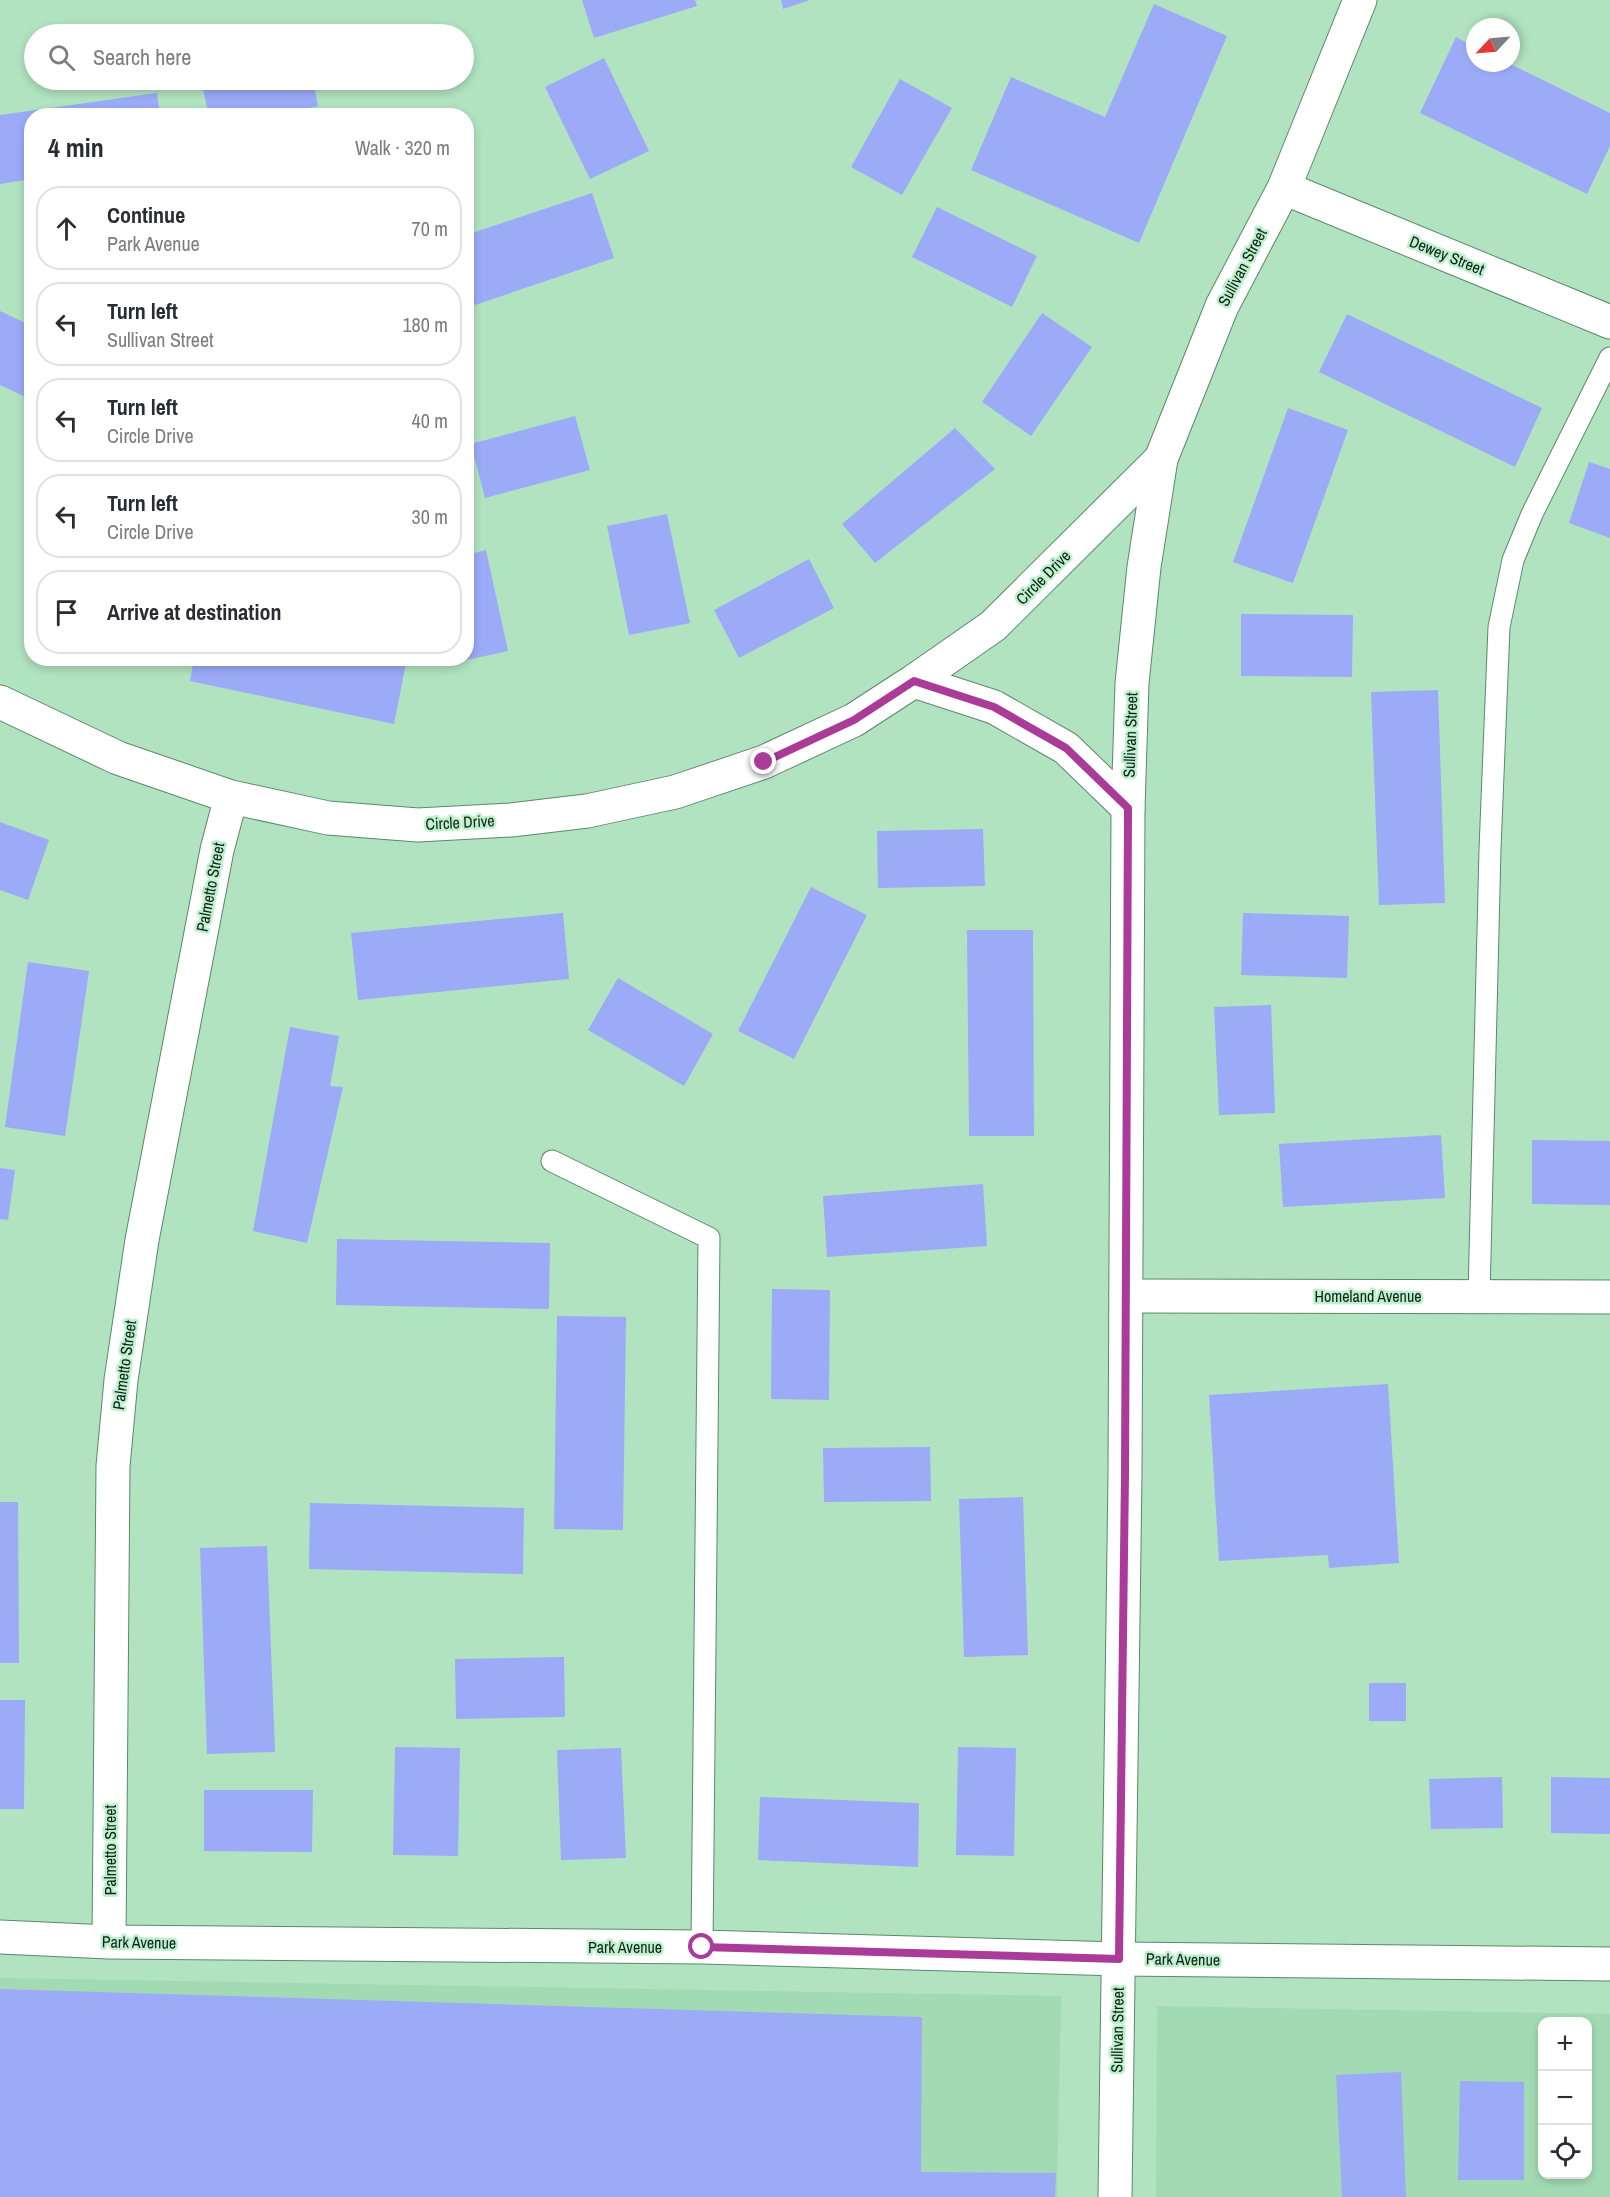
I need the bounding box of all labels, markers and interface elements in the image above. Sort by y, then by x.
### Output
north arrow [1466,18,1520,72]
search box [24,24,474,90]
icon: search [45,41,78,74]
text: Search here [93,42,191,72]
text: 4 min [48,130,104,165]
text: Walk · 320 m [355,134,450,161]
text: Continue [107,200,185,230]
icon: ahead [50,212,83,245]
text: 70 m [412,215,448,242]
street label: Sullivan Street [1212,224,1272,310]
text: Park Avenue [107,230,200,257]
street label: Dewey Street [1406,230,1488,280]
text: Turn left [107,296,178,326]
icon: left [50,308,83,341]
text: 180 m [402,311,448,338]
text: Sullivan Street [107,326,214,353]
text: Turn left [107,392,178,422]
icon: left [50,404,83,437]
text: 40 m [412,407,448,434]
text: Circle Drive [107,422,194,449]
text: Turn left [107,488,178,518]
icon: left [50,500,83,533]
text: 30 m [412,503,448,530]
text: Circle Drive [107,518,194,545]
street label: Circle Drive [1011,545,1075,609]
icon: arrive [50,596,83,629]
text: Arrive at destination [107,597,281,627]
street label: Sullivan Street [1118,692,1142,778]
route end [750,748,776,774]
street label: Circle Drive [425,809,495,835]
street label: Palmetto Street [191,840,229,933]
street label: Homeland Avenue [1315,1285,1422,1307]
street label: Palmetto Street [107,1318,141,1411]
street label: Palmetto Street [99,1804,121,1895]
street label: Park Avenue [102,1930,176,1954]
route start [688,1933,714,1959]
street label: Park Avenue [588,1936,662,1958]
street label: Park Avenue [1146,1947,1220,1971]
street label: Sullivan Street [1105,1987,1129,2073]
map controls [1538,2017,1592,2179]
button: + [1538,2017,1592,2071]
button: − [1538,2071,1592,2125]
button: locate [1538,2125,1592,2179]

